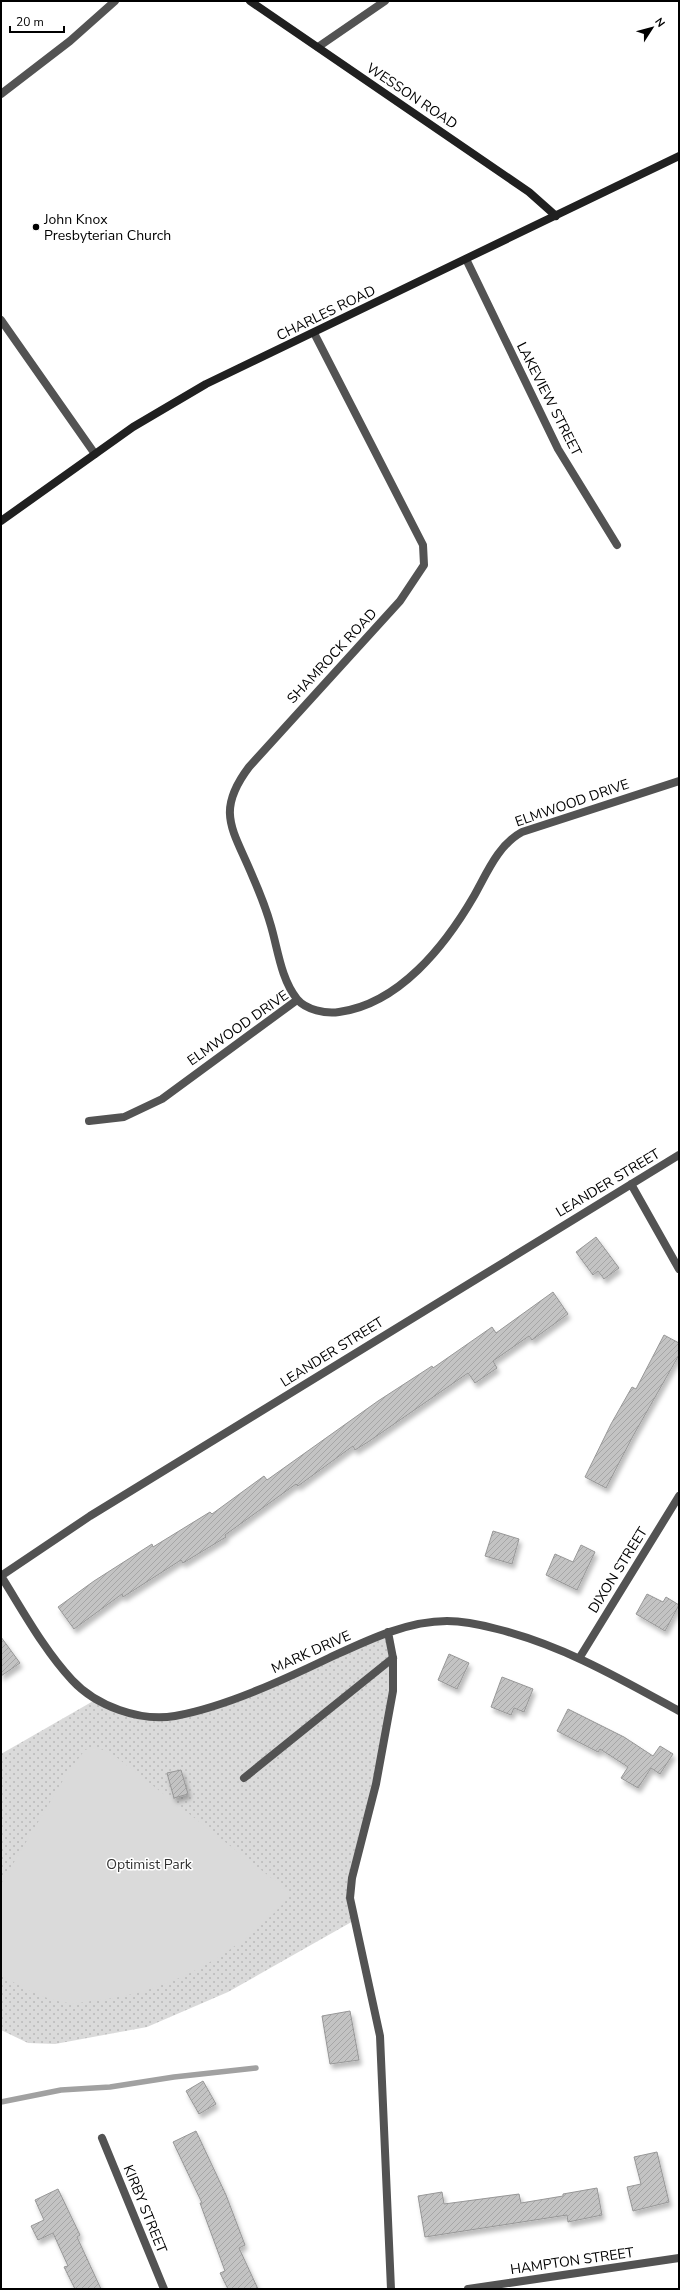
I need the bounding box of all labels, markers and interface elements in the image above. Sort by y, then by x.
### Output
scale bar [10,8,64,34]
north arrow [632,8,672,48]
text: 20 m [16,14,44,30]
text: N [651,15,668,30]
street label: WESSON ROAD [363,59,461,133]
place label: John Knox Presbyterian Church [43,210,171,245]
marker: John Knox Presbyterian Church [31,222,41,232]
street label: CHARLES ROAD [273,281,379,345]
street label: LAKEVIEW STREET [512,339,586,460]
street label: SHAMROCK ROAD [283,604,381,708]
street label: ELMWOOD DRIVE [512,775,632,831]
street label: ELMWOOD DRIVE [184,986,292,1070]
street label: LEANDER STREET [552,1144,664,1222]
street label: LEANDER STREET [277,1312,388,1391]
street label: DIXON STREET [584,1523,652,1617]
street label: MARK DRIVE [268,1626,354,1678]
park label: Optimist Park [106,1855,193,1874]
street label: KIRBY STREET [119,2162,172,2257]
street label: HAMPTON STREET [509,2243,636,2279]

